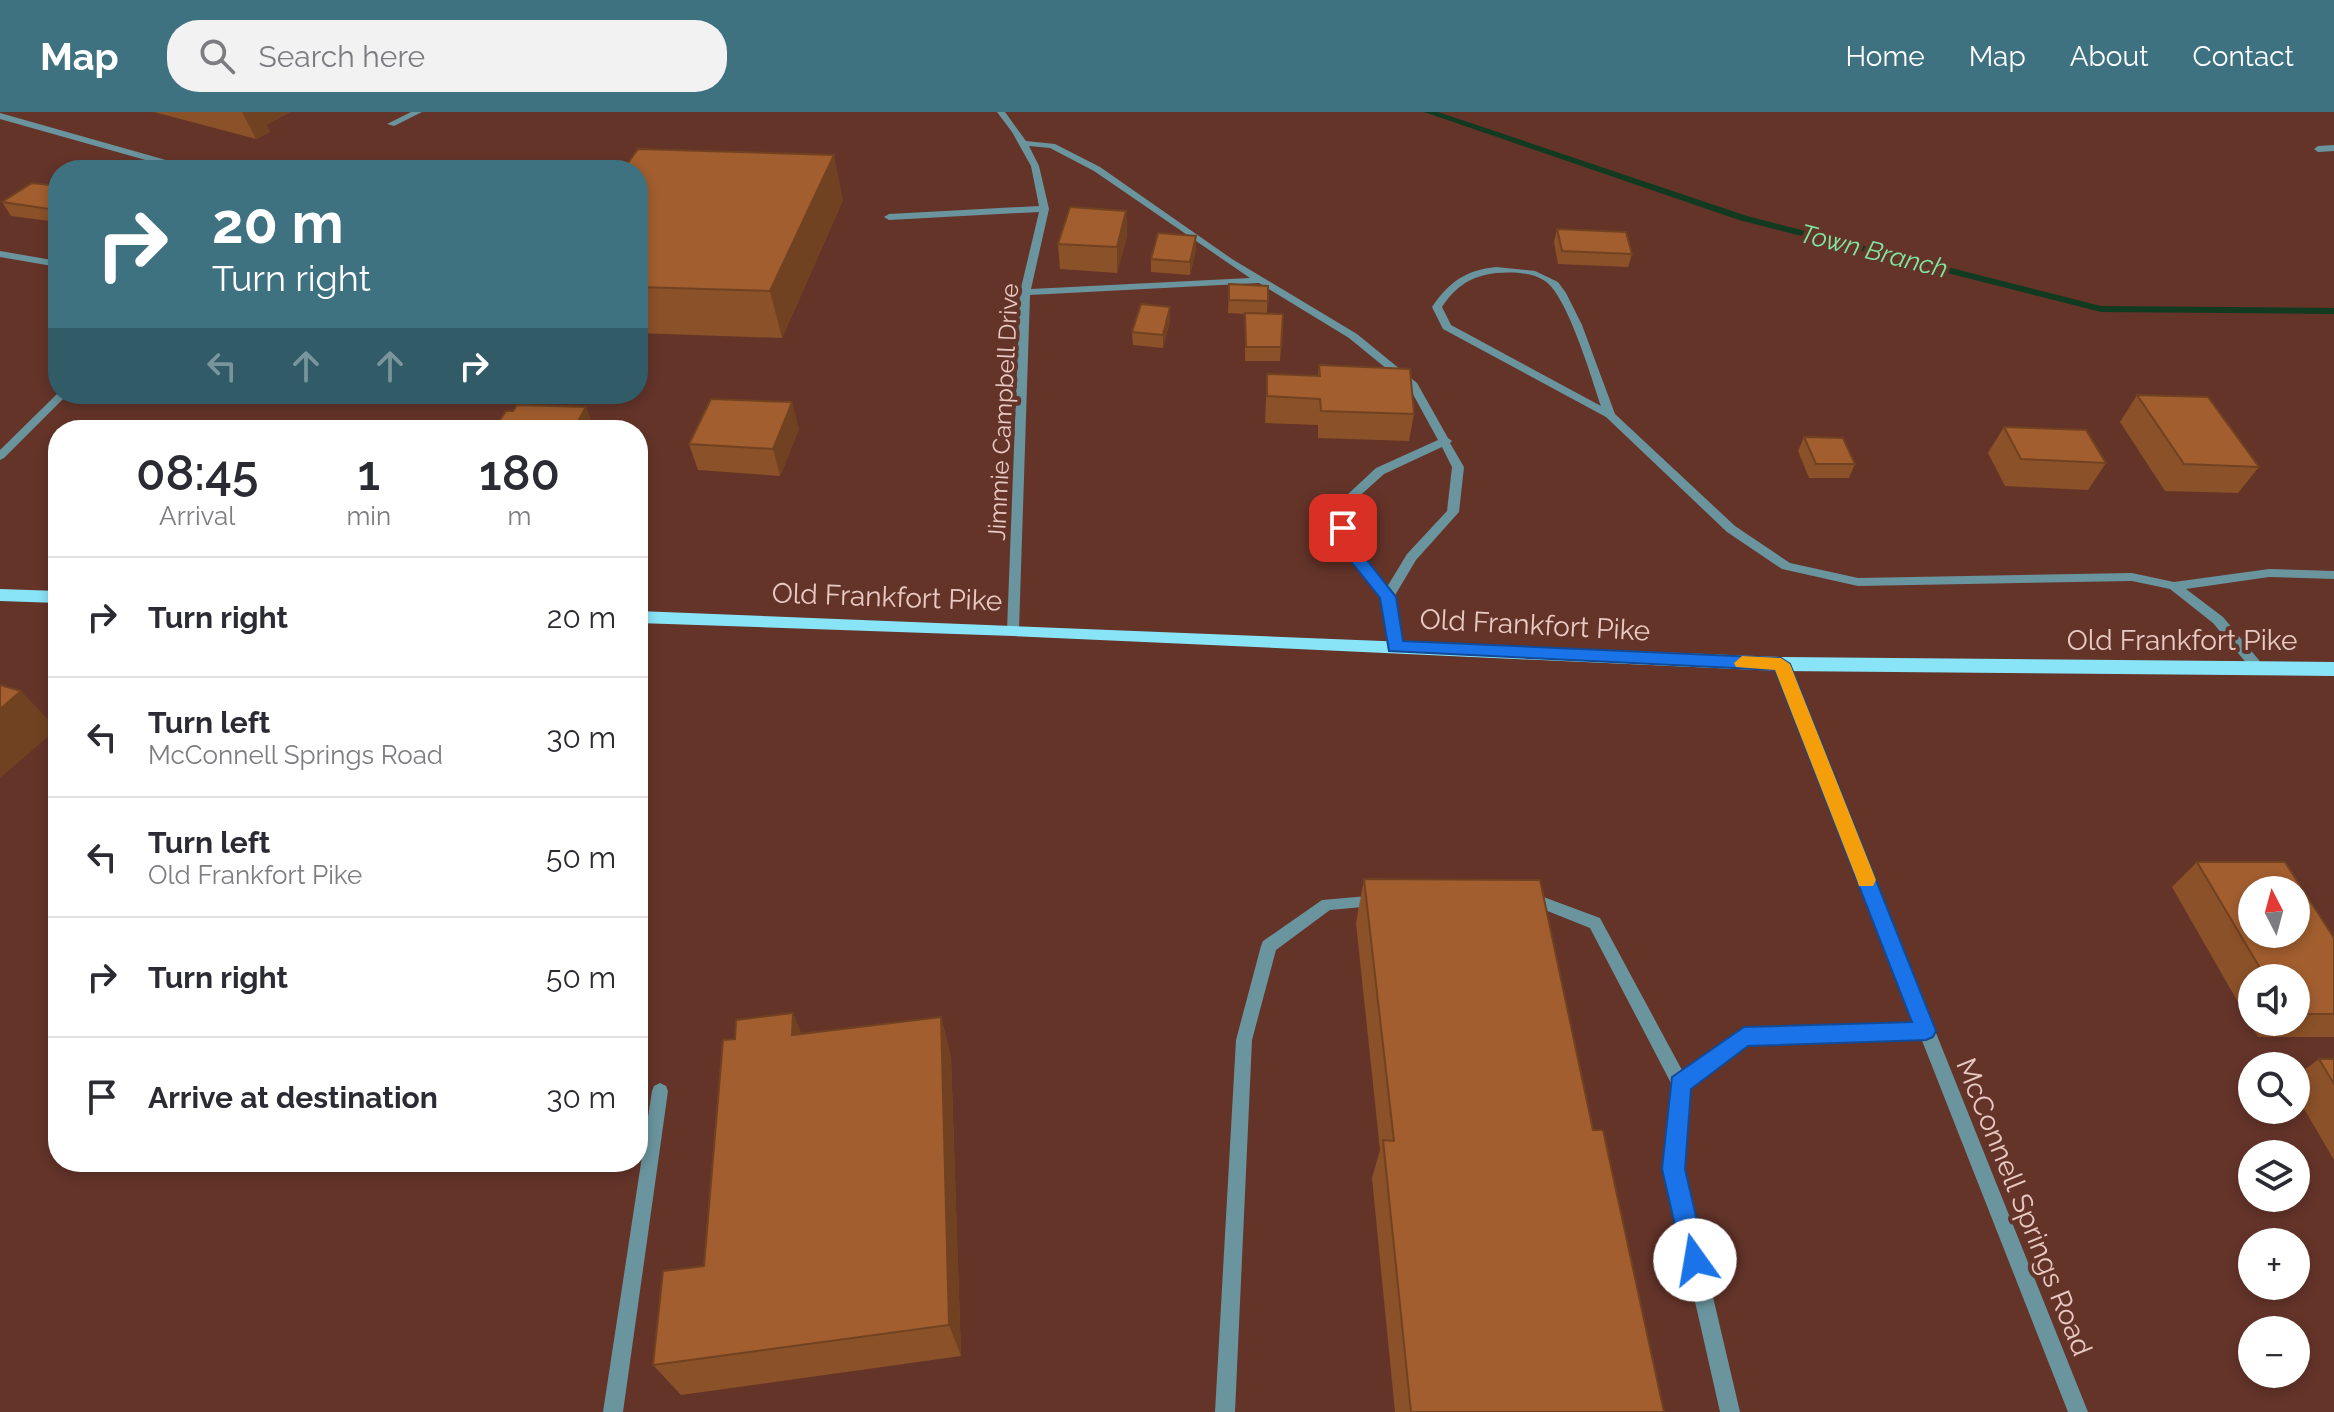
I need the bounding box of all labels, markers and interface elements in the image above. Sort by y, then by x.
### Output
search box [167,20,727,92]
text: Map [40,34,119,79]
icon: search [195,34,239,78]
text: Search here [259,39,425,74]
text: Home [1845,40,1925,73]
text: Map [1969,40,2026,73]
text: About [2070,40,2149,73]
text: Contact [2193,40,2294,73]
text: 20 m [212,190,344,256]
icon: right [80,192,184,296]
water label: Town Branch [1797,218,1951,284]
text: Turn right [212,257,371,299]
street label: Jimmie Campbell Drive [982,283,1024,541]
icon: left [200,344,244,388]
icon: ahead [284,344,328,388]
icon: ahead [368,344,412,388]
icon: right [452,344,496,388]
text: 08:45 [136,445,258,501]
text: 1 [357,445,380,501]
text: 180 [479,445,560,501]
pin [1309,494,1377,562]
text: Arrival [159,501,235,531]
text: min [346,501,391,531]
text: m [508,501,532,531]
icon: arrive [1321,506,1365,550]
street label: Old Frankfort Pike [771,576,1003,618]
icon: right [80,595,124,639]
text: Turn right [148,600,288,635]
text: 20 m [547,600,616,635]
street label: Old Frankfort Pike [1419,602,1651,648]
street label: Old Frankfort Pike [2067,624,2297,657]
text: Turn left [148,705,270,740]
icon: left [80,715,124,759]
text: 30 m [546,720,616,755]
text: McConnell Springs Road [148,740,443,770]
text: Turn left [148,825,270,860]
icon: left [80,835,124,879]
text: 50 m [546,840,616,875]
text: Old Frankfort Pike [148,860,362,890]
north arrow [2238,876,2310,948]
map controls [2238,876,2310,1388]
icon: right [80,955,124,999]
text: Turn right [148,960,288,995]
text: 50 m [546,960,616,995]
button: sound [2238,964,2310,1036]
button: search [2238,1052,2310,1124]
street label: McConnell Springs Road [1949,1054,2099,1360]
icon: arrive [80,1075,124,1119]
text: Arrive at destination [148,1080,438,1115]
text: 30 m [546,1080,616,1115]
button: layers [2238,1140,2310,1212]
position arrow [1653,1218,1737,1302]
button: + [2238,1228,2310,1300]
button: − [2238,1316,2310,1388]

